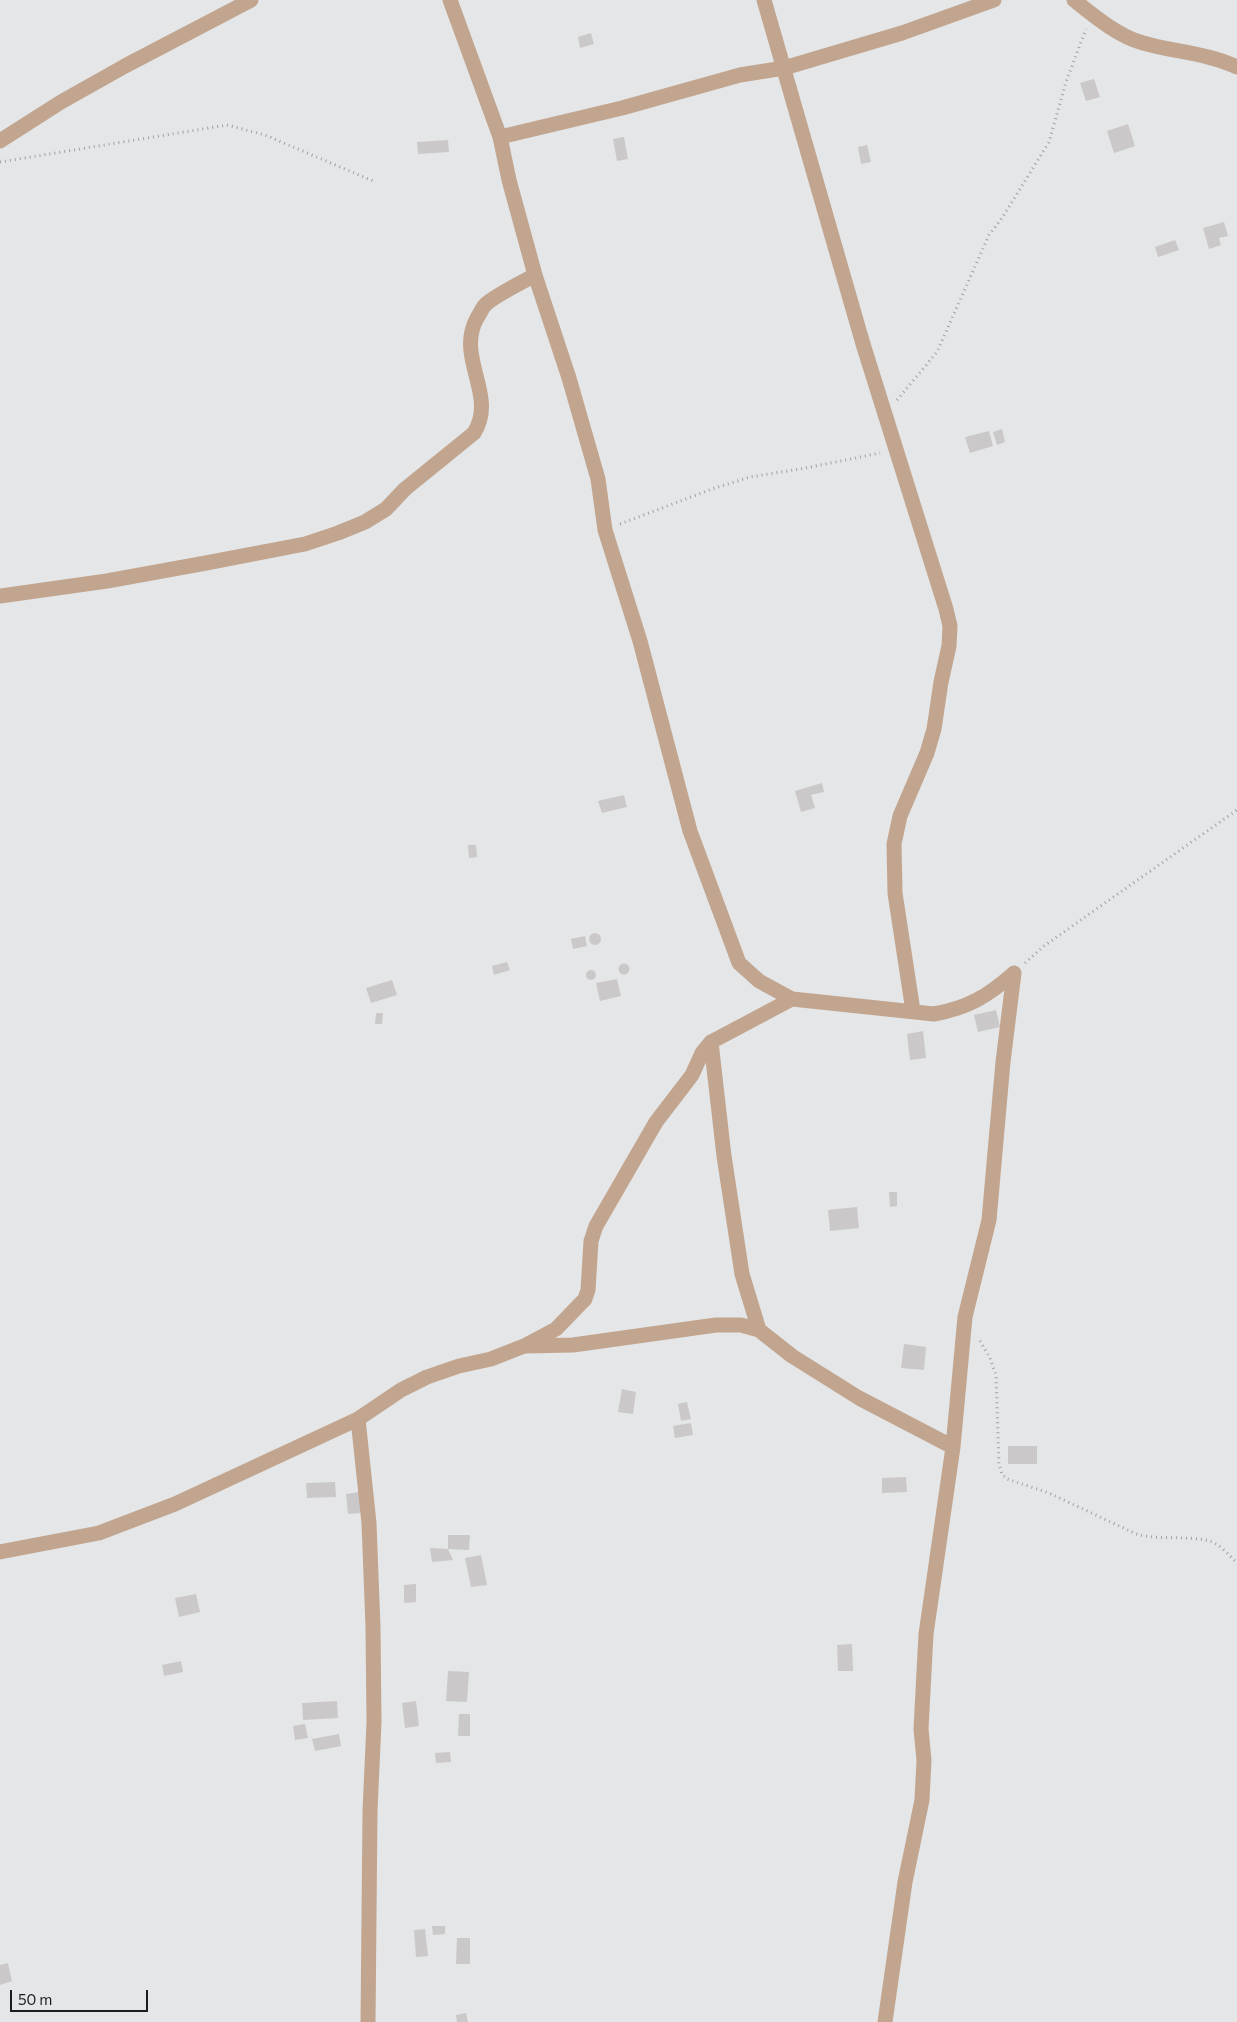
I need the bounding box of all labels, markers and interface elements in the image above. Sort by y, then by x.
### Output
scale bar [12,1980,150,2012]
text: 50 m [18,1990,52,2008]

